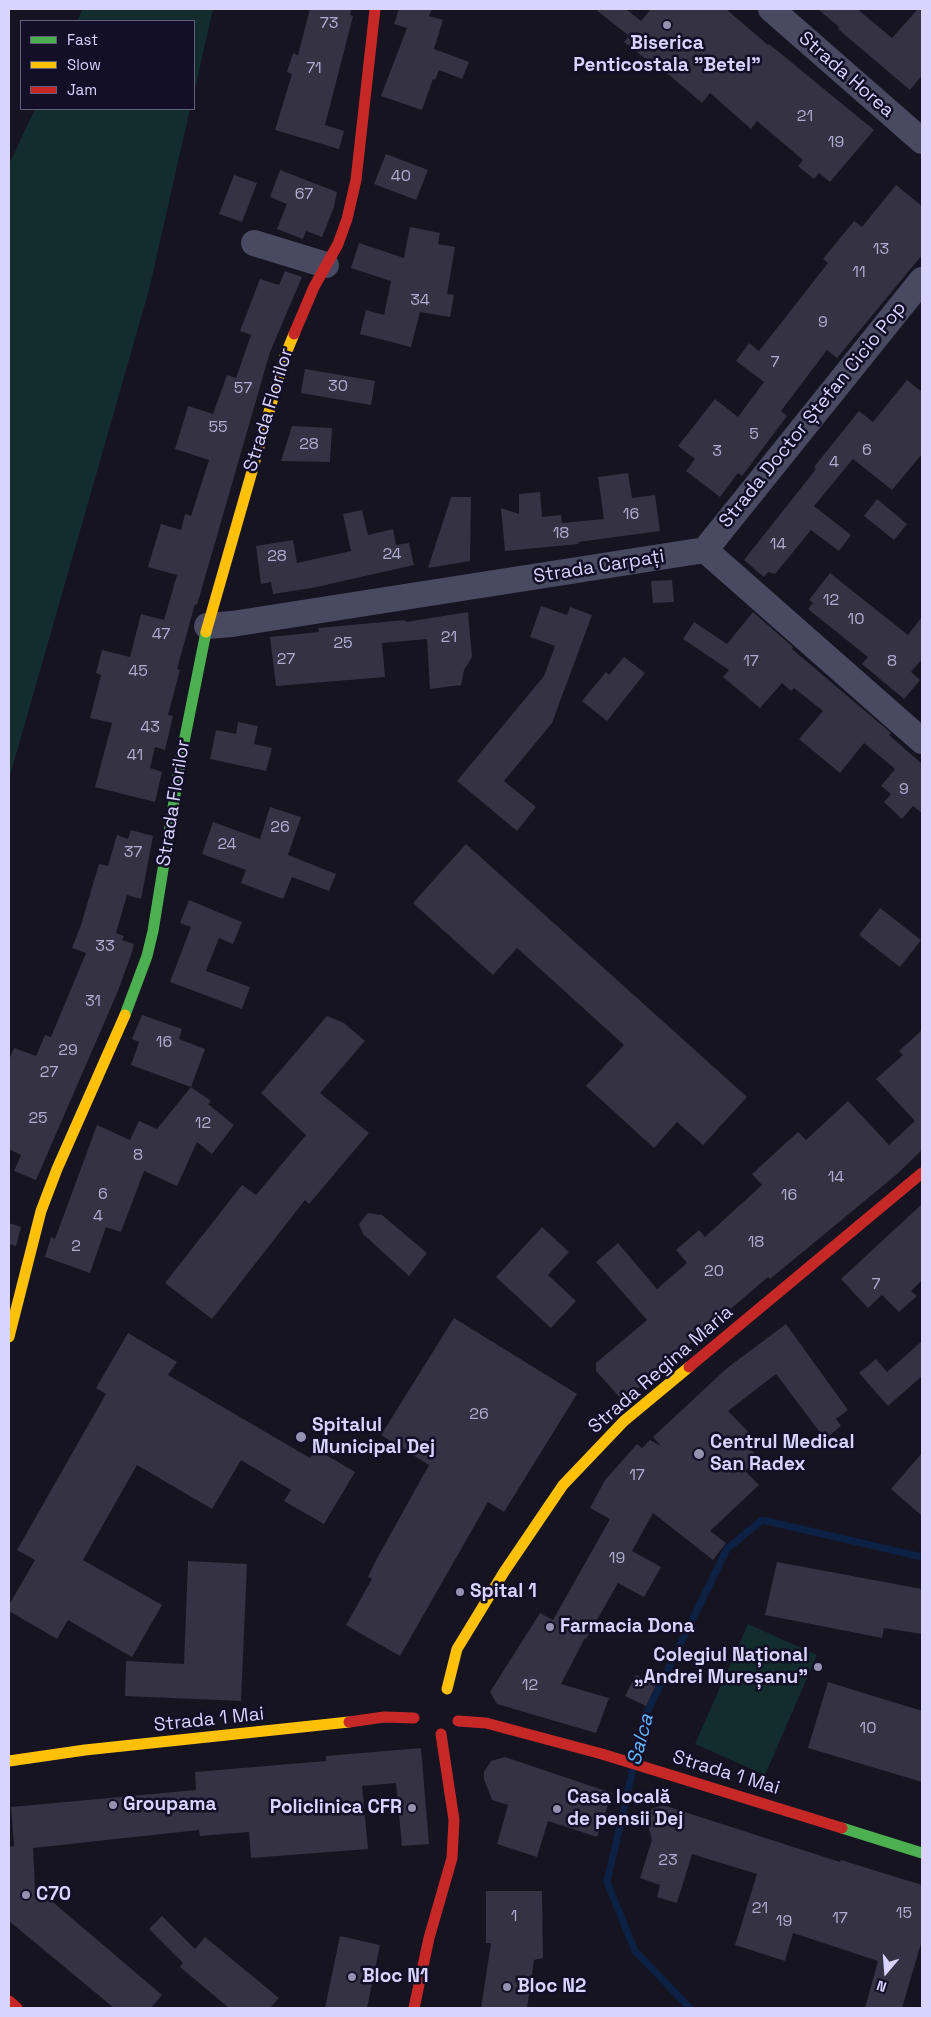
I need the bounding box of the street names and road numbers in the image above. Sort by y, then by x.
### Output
street label: Strada Horea [794,27,898,123]
street label: Strada Doctor Ștefan Cicio Pop [715,297,911,533]
street label: Strada Florilor [239,345,299,475]
street label: Strada Carpați [532,545,666,589]
street label: Strada Florilor [153,738,195,868]
street label: Strada Regina Maria [584,1301,738,1439]
street label: Strada 1 Mai [153,1703,265,1737]
street label: Strada 1 Mai [670,1746,782,1800]

